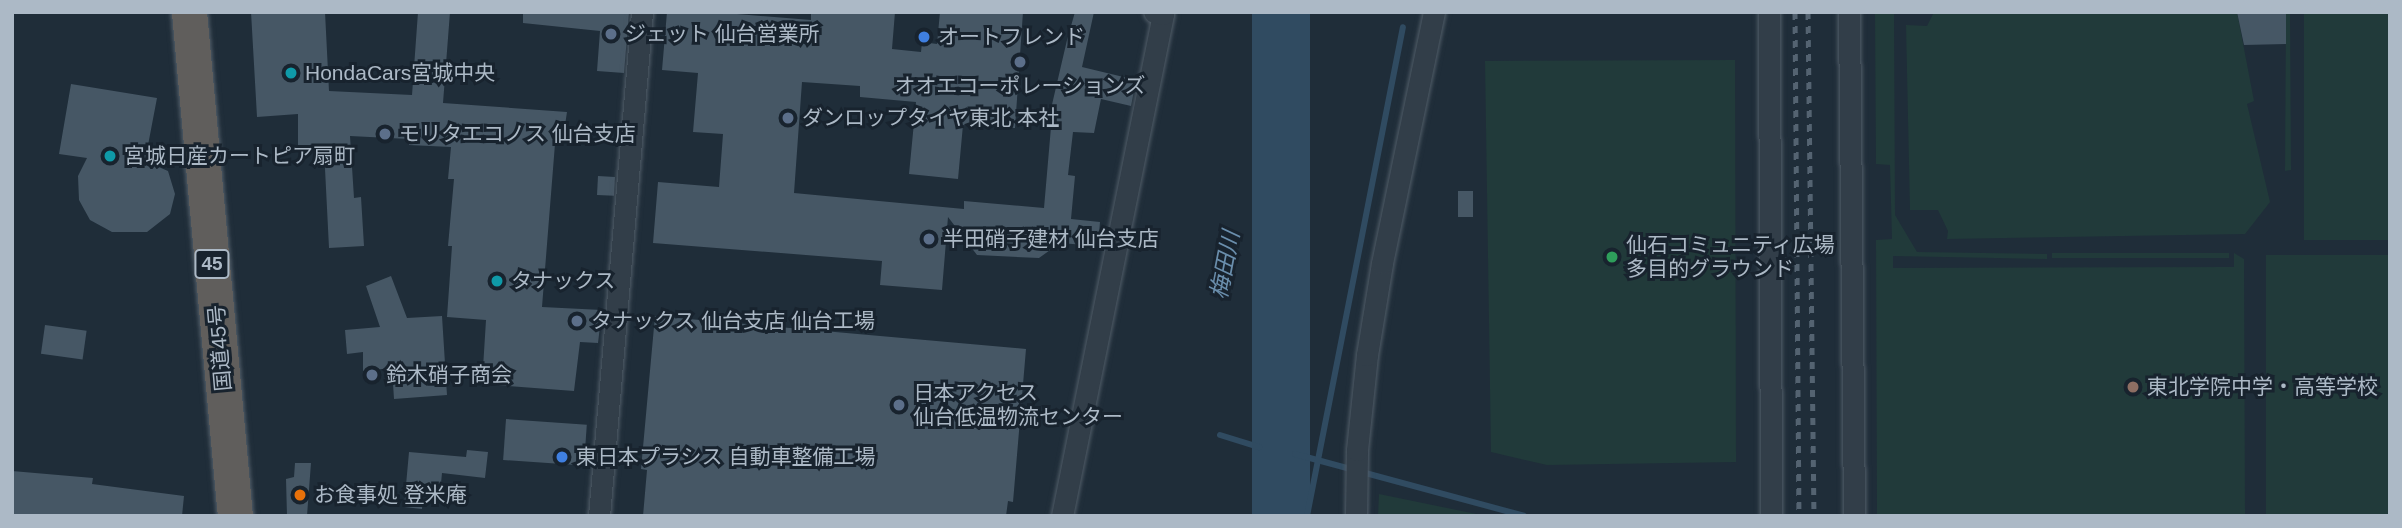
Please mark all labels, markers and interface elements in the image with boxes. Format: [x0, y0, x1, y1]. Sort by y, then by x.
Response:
place label: ジェット 仙台営業所 [625, 21, 820, 47]
place label: オートフレンド [938, 24, 1085, 50]
marker: ジェット 仙台営業所 [603, 26, 619, 42]
marker: オートフレンド [916, 29, 932, 45]
marker: オオエコーポレーションズ [1012, 54, 1028, 70]
place label: HondaCars宮城中央 [305, 60, 495, 86]
marker: HondaCars宮城中央 [283, 65, 299, 81]
place label: オオエコーポレーションズ [894, 73, 1146, 99]
place label: ダンロップタイヤ東北 本社 [802, 105, 1060, 131]
marker: ダンロップタイヤ東北 本社 [780, 110, 796, 126]
place label: モリタエコノス 仙台支店 [399, 121, 636, 147]
marker: モリタエコノス 仙台支店 [377, 126, 393, 142]
place label: 宮城日産カートピア扇町 [124, 143, 355, 169]
marker: 宮城日産カートピア扇町 [102, 148, 118, 164]
place label: 半田硝子建材 仙台支店 [943, 226, 1159, 252]
water label: 梅田川 [1205, 229, 1245, 301]
marker: 半田硝子建材 仙台支店 [921, 231, 937, 247]
place label: 仙石コミュニティ広場 多目的グラウンド [1626, 232, 1836, 282]
road number: 45 [193, 248, 231, 280]
marker: 仙石コミュニティ広場 多目的グラウンド [1604, 249, 1620, 265]
place label: タナックス [511, 268, 616, 294]
marker: タナックス [489, 273, 505, 289]
street label: 国道45号 [204, 304, 236, 392]
place label: タナックス 仙台支店 仙台工場 [591, 308, 876, 334]
marker: タナックス 仙台支店 仙台工場 [569, 313, 585, 329]
place label: 鈴木硝子商会 [386, 362, 512, 388]
marker: 鈴木硝子商会 [364, 367, 380, 383]
place label: 東北学院中学・高等学校 [2147, 374, 2378, 400]
marker: 東北学院中学・高等学校 [2125, 379, 2141, 395]
place label: 日本アクセス 仙台低温物流センター [913, 380, 1123, 430]
marker: 日本アクセス 仙台低温物流センター [891, 397, 907, 413]
place label: 東日本プラシス 自動車整備工場 [576, 444, 876, 470]
marker: 東日本プラシス 自動車整備工場 [554, 449, 570, 465]
place label: お食事処 登米庵 [314, 482, 467, 508]
marker: お食事処 登米庵 [292, 487, 308, 503]

